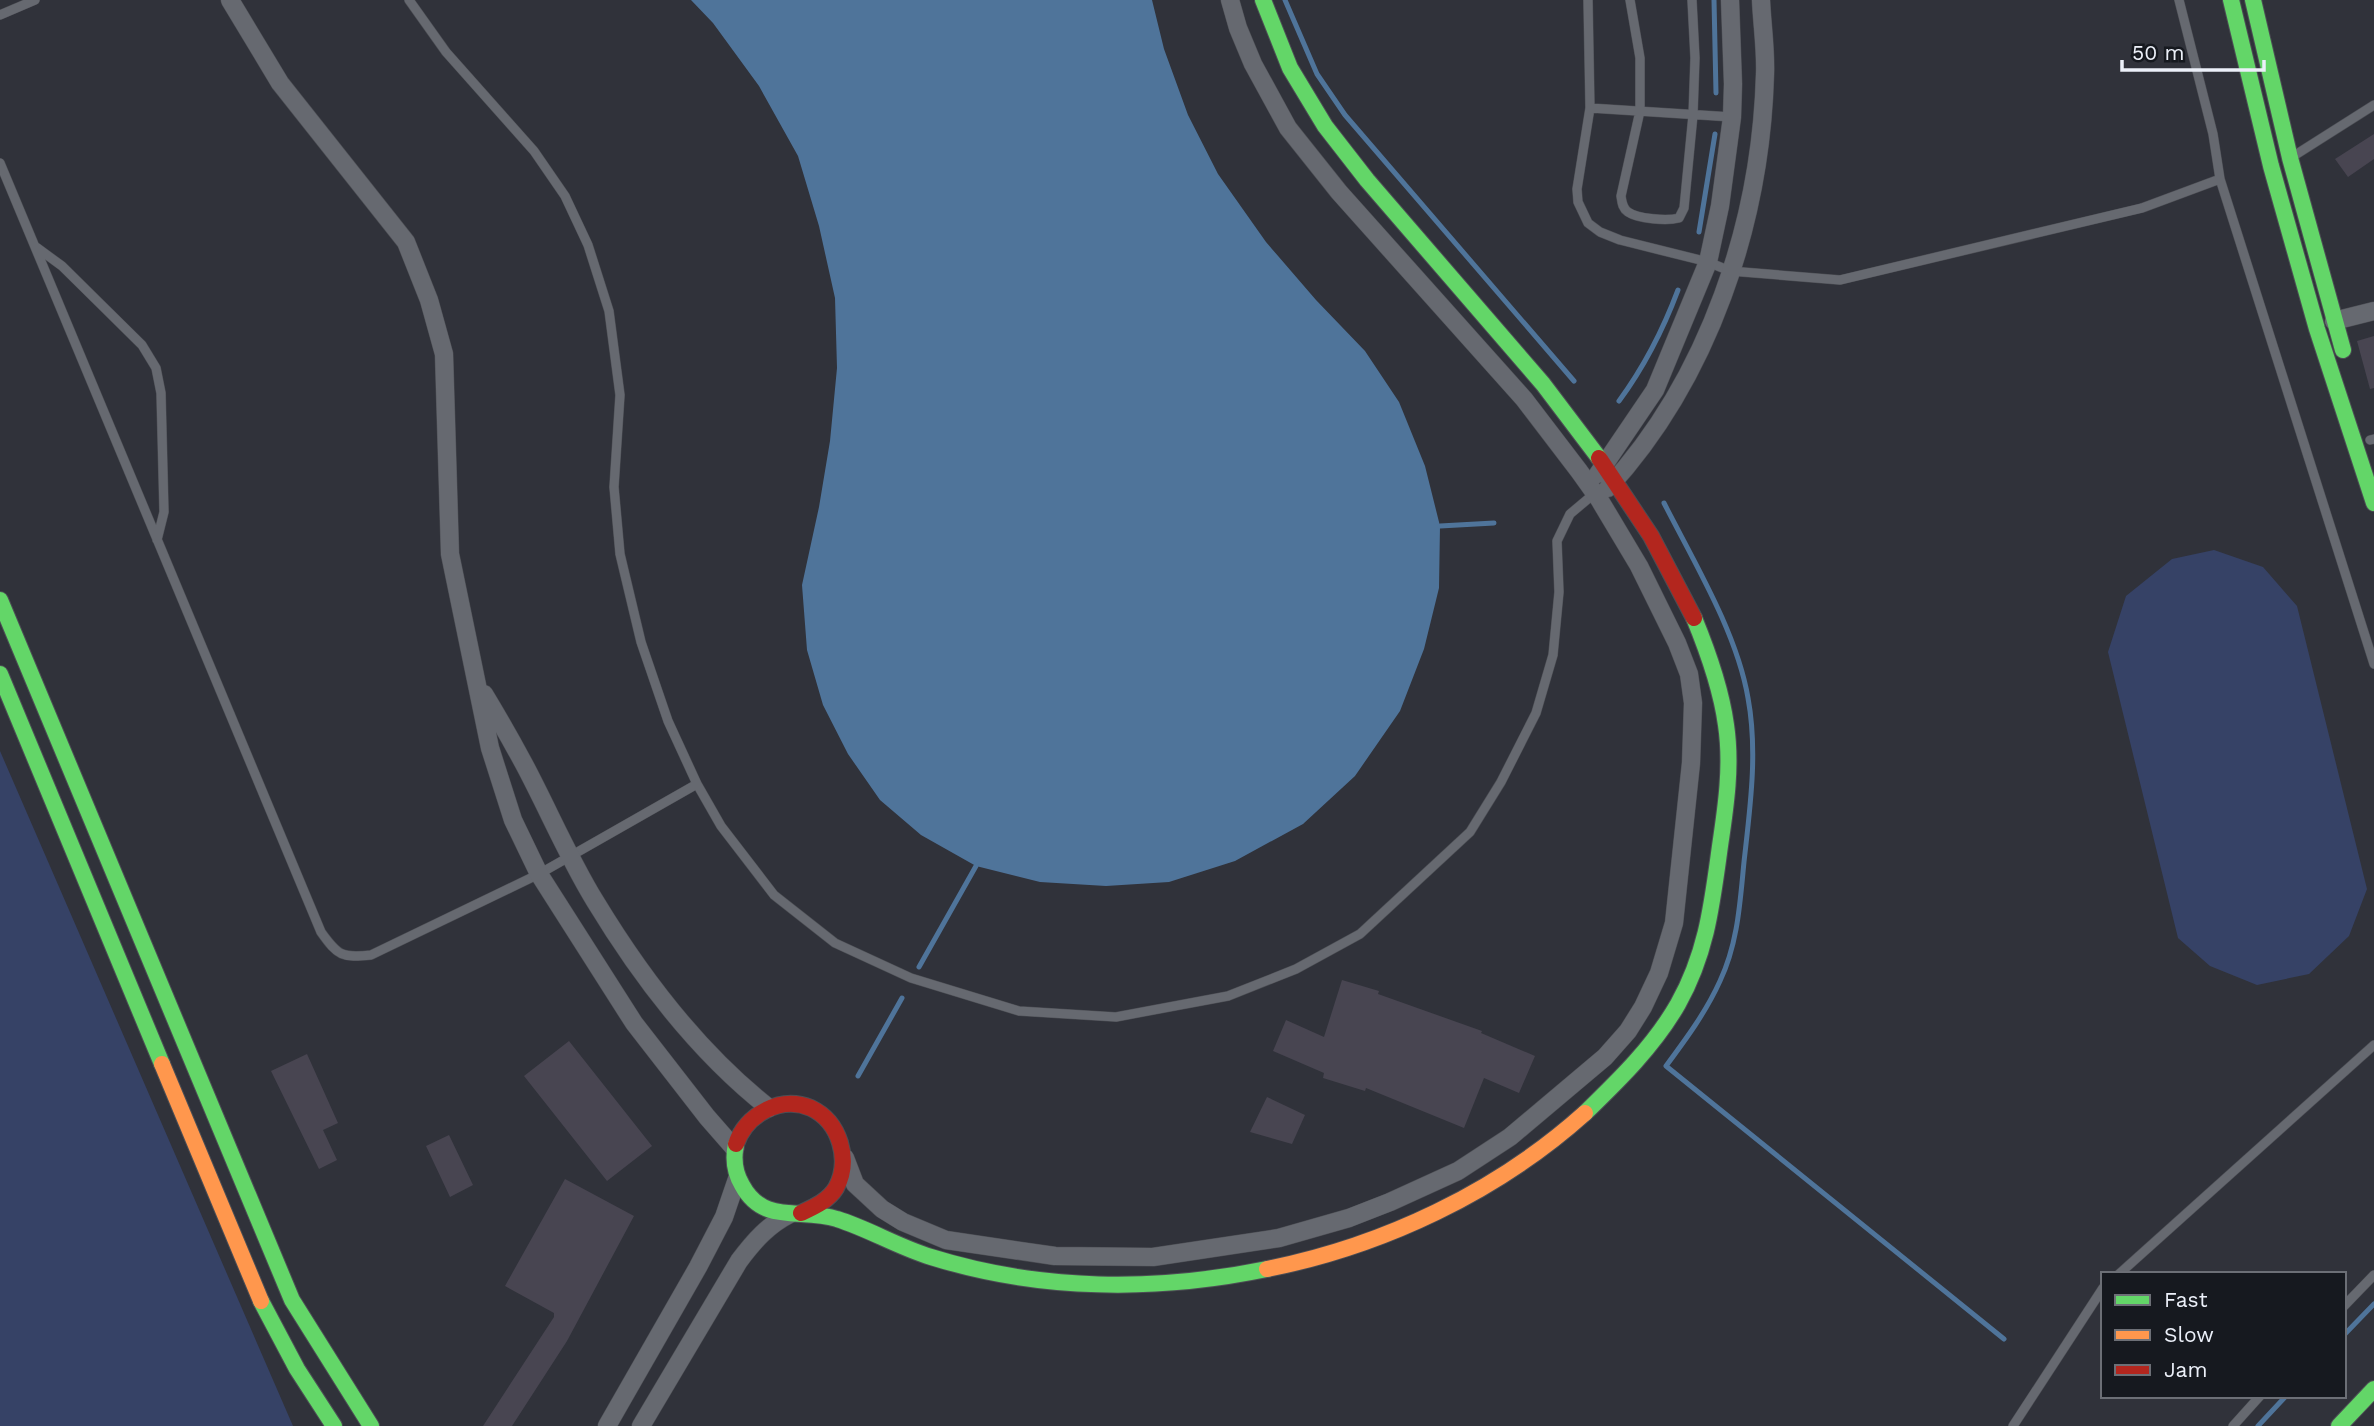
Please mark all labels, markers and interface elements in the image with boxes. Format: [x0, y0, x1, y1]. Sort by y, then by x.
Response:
scale bar [2122, 28, 2264, 72]
text: 50 m [2132, 40, 2184, 65]
legend [2101, 1272, 2346, 1398]
text: Fast [2164, 1287, 2208, 1312]
text: Slow [2164, 1322, 2214, 1347]
text: Jam [2164, 1357, 2207, 1382]

